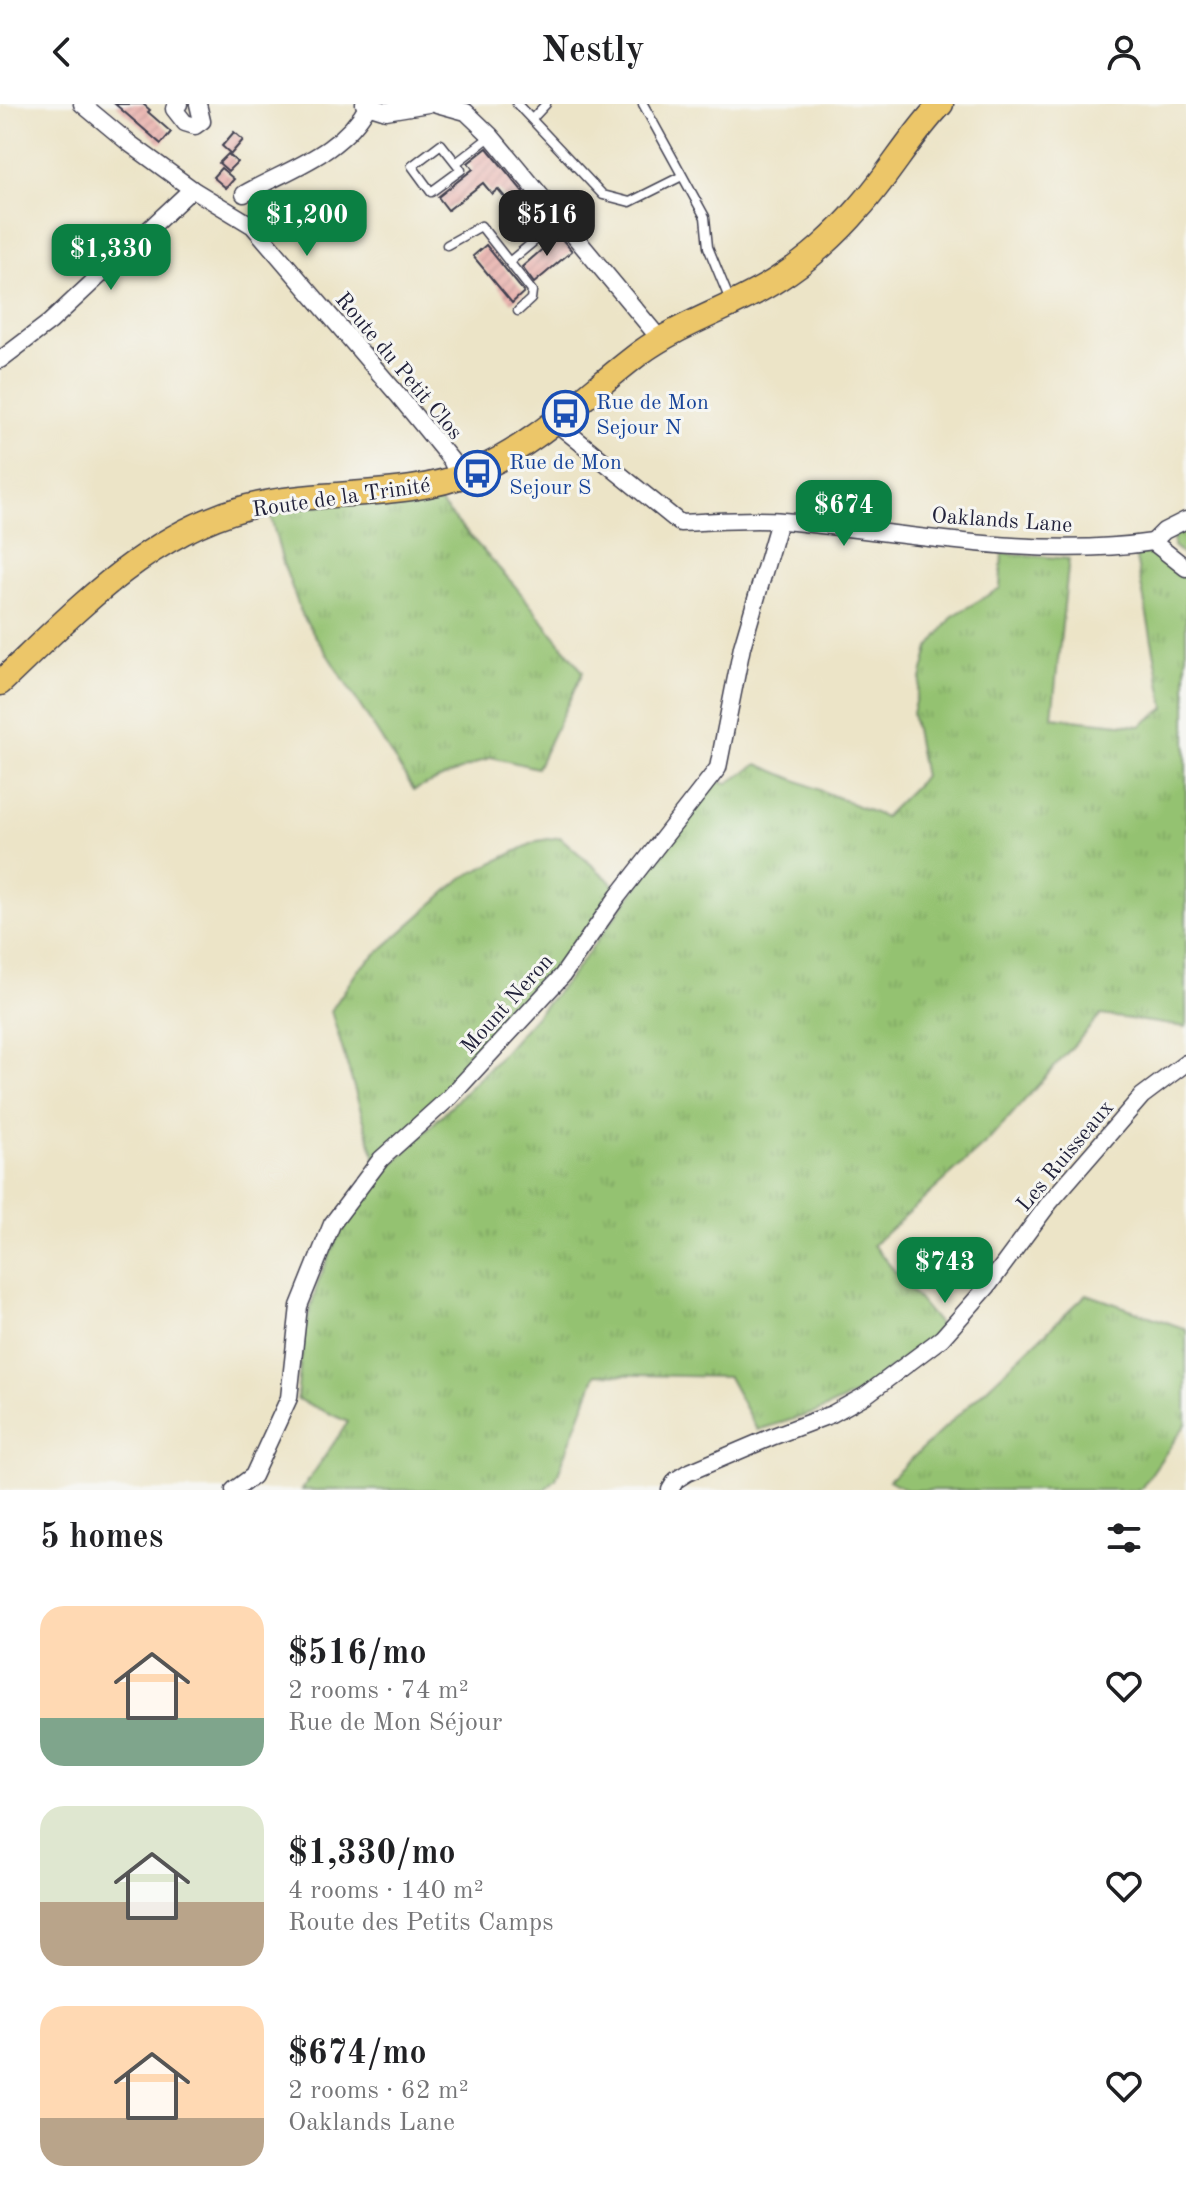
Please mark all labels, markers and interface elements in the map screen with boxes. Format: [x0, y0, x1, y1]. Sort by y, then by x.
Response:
icon: back [40, 30, 84, 74]
icon: person [1102, 30, 1146, 74]
text: Nestly [541, 34, 645, 70]
pin: $1,200 [242, 190, 372, 258]
pin: $516 [500, 190, 594, 258]
text: $1,200 [266, 203, 348, 229]
text: $516 [517, 203, 577, 229]
pin: $1,330 [46, 224, 176, 292]
text: $1,330 [70, 237, 152, 263]
street label: Route du Petit Clos [331, 289, 466, 444]
bus stop icon: Rue de Mon Sejour N [541, 390, 589, 438]
place label: Rue de Mon Sejour N [596, 392, 709, 439]
bus stop icon: Rue de Mon Sejour S [454, 450, 502, 498]
place label: Rue de Mon Sejour S [509, 452, 622, 499]
street label: Route de la Trinité [251, 475, 432, 521]
pin: $674 [797, 480, 891, 548]
text: $674 [814, 493, 874, 519]
street label: Oaklands Lane [931, 505, 1073, 537]
street label: Mount Neron [457, 950, 558, 1058]
street label: Les Ruisseaux [1013, 1097, 1118, 1216]
pin: $743 [898, 1237, 992, 1305]
text: $743 [915, 1250, 975, 1276]
icon: filters [1102, 1516, 1146, 1560]
text: 5 homes [40, 1521, 163, 1555]
text: $516/mo [288, 1637, 427, 1671]
icon: home [104, 1638, 200, 1734]
icon: heart [1102, 1664, 1146, 1708]
text: 2 rooms · 74 m² [288, 1678, 469, 1704]
text: Rue de Mon Séjour [288, 1710, 502, 1736]
text: $1,330/mo [288, 1837, 456, 1871]
icon: home [104, 1838, 200, 1934]
icon: heart [1102, 1864, 1146, 1908]
text: 4 rooms · 140 m² [288, 1878, 484, 1904]
text: Route des Petits Camps [288, 1910, 554, 1936]
text: $674/mo [288, 2037, 427, 2071]
icon: home [104, 2038, 200, 2134]
icon: heart [1102, 2064, 1146, 2108]
text: 2 rooms · 62 m² [288, 2078, 469, 2104]
text: Oaklands Lane [288, 2110, 455, 2136]

